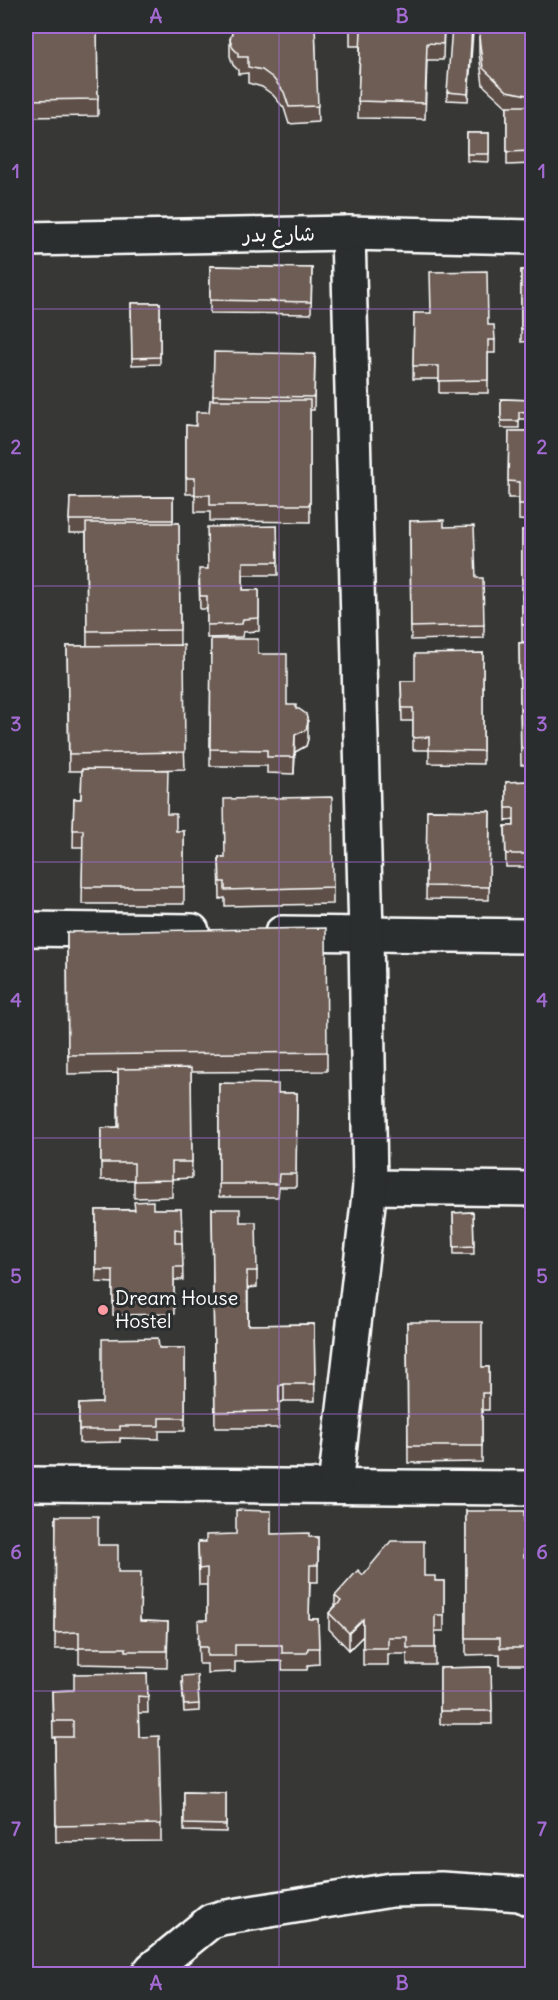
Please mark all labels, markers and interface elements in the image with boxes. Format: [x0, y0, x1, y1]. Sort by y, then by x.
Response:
text: A [150, 3, 163, 28]
text: B [395, 3, 409, 28]
text: 1 [12, 158, 20, 183]
text: 1 [538, 158, 546, 183]
street label: شارع بدر [241, 220, 315, 249]
text: 2 [11, 434, 22, 459]
text: 2 [537, 434, 548, 459]
text: 3 [10, 711, 22, 736]
text: 3 [536, 711, 548, 736]
text: 4 [10, 987, 22, 1012]
text: 4 [536, 987, 548, 1012]
text: 5 [10, 1263, 22, 1288]
text: 5 [536, 1263, 548, 1288]
place label: Dream House Hostel [115, 1285, 238, 1333]
marker: Dream House Hostel [96, 1303, 110, 1317]
text: 6 [10, 1539, 22, 1564]
text: 6 [536, 1539, 548, 1564]
text: 7 [11, 1816, 21, 1841]
text: 7 [537, 1816, 547, 1841]
text: A [150, 1970, 163, 1995]
text: B [395, 1970, 409, 1995]

